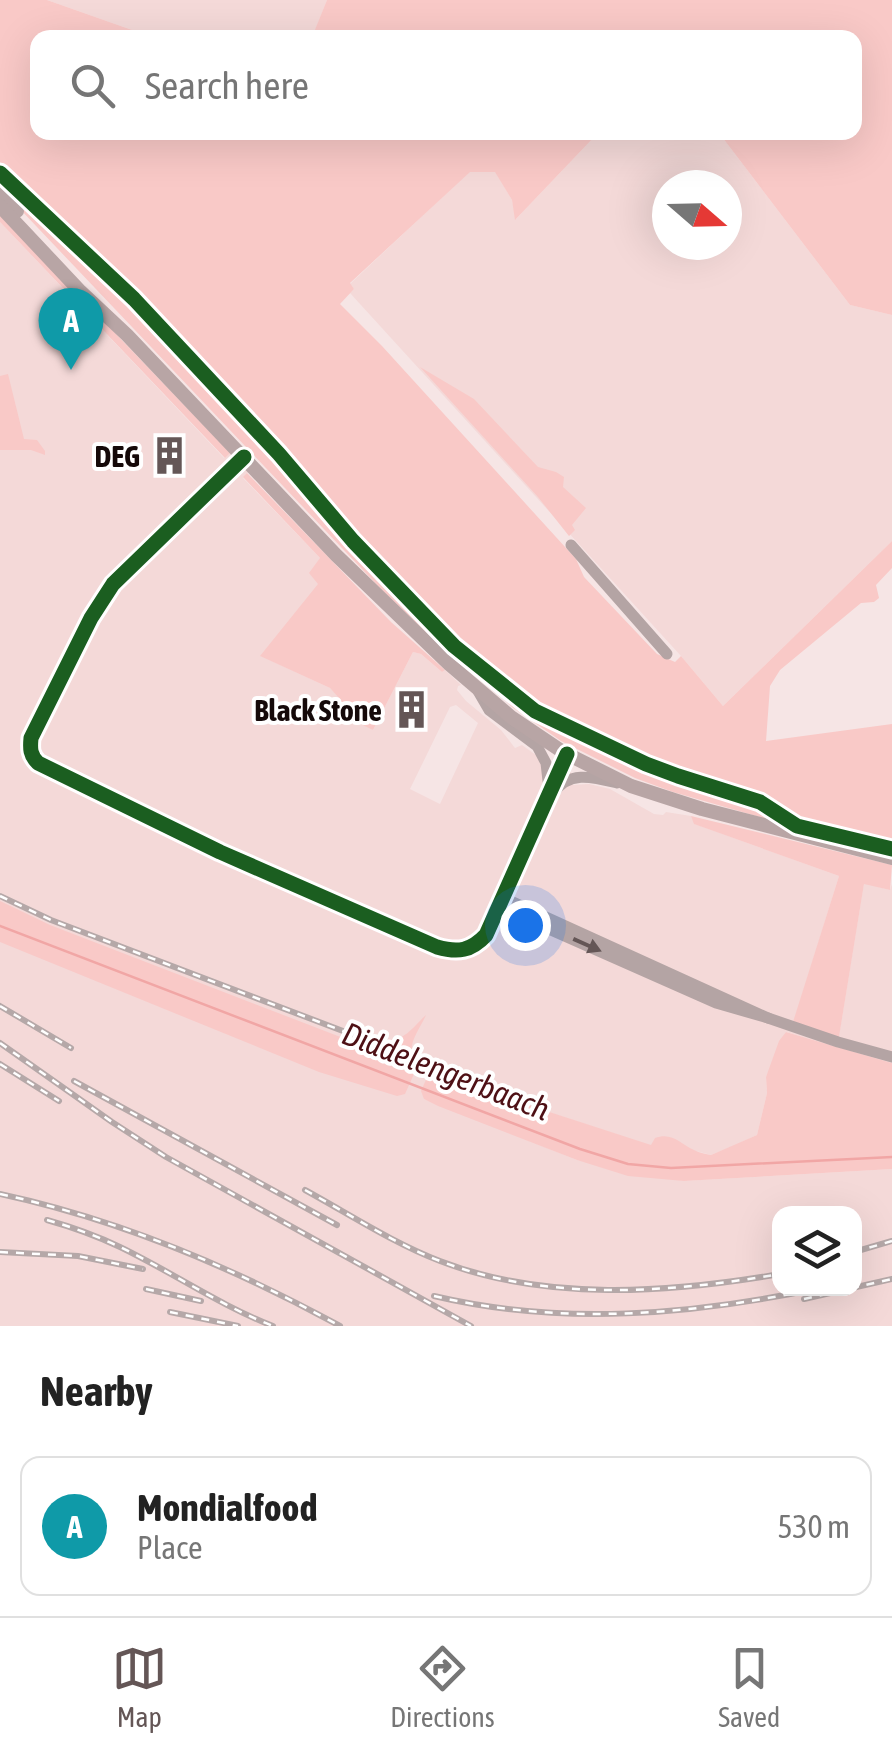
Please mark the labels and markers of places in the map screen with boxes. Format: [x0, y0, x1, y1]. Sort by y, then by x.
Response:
pin: A [38, 288, 104, 370]
building icon: DEG [149, 435, 191, 477]
place label: DEG [95, 439, 140, 473]
building icon: Black Stone [391, 689, 433, 731]
place label: Black Stone [254, 693, 382, 727]

